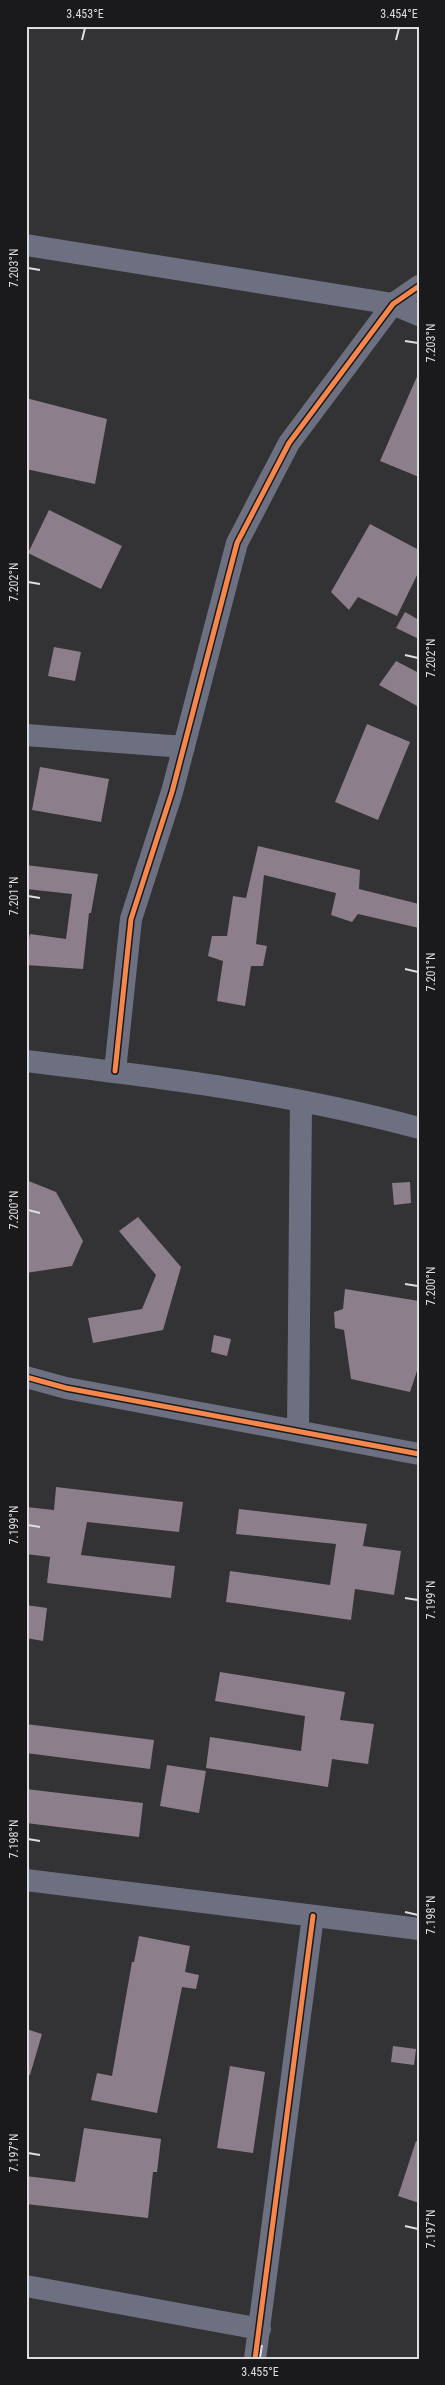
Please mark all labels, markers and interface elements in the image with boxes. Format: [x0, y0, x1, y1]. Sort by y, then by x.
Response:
text: 3.453°E [66, 7, 104, 21]
text: 3.454°E [380, 7, 418, 21]
text: 7.203°N [7, 249, 21, 287]
text: 7.203°N [424, 324, 438, 362]
text: 7.202°N [7, 563, 21, 601]
text: 7.202°N [424, 639, 438, 677]
text: 7.201°N [7, 877, 21, 915]
text: 7.201°N [424, 953, 438, 991]
text: 7.200°N [7, 1191, 21, 1229]
text: 7.200°N [424, 1267, 438, 1305]
text: 7.199°N [7, 1506, 21, 1544]
text: 7.199°N [424, 1581, 438, 1619]
text: 7.198°N [7, 1820, 21, 1858]
text: 7.198°N [424, 1896, 438, 1934]
text: 7.197°N [7, 2134, 21, 2172]
text: 7.197°N [424, 2210, 438, 2248]
text: 3.455°E [241, 2365, 279, 2379]

